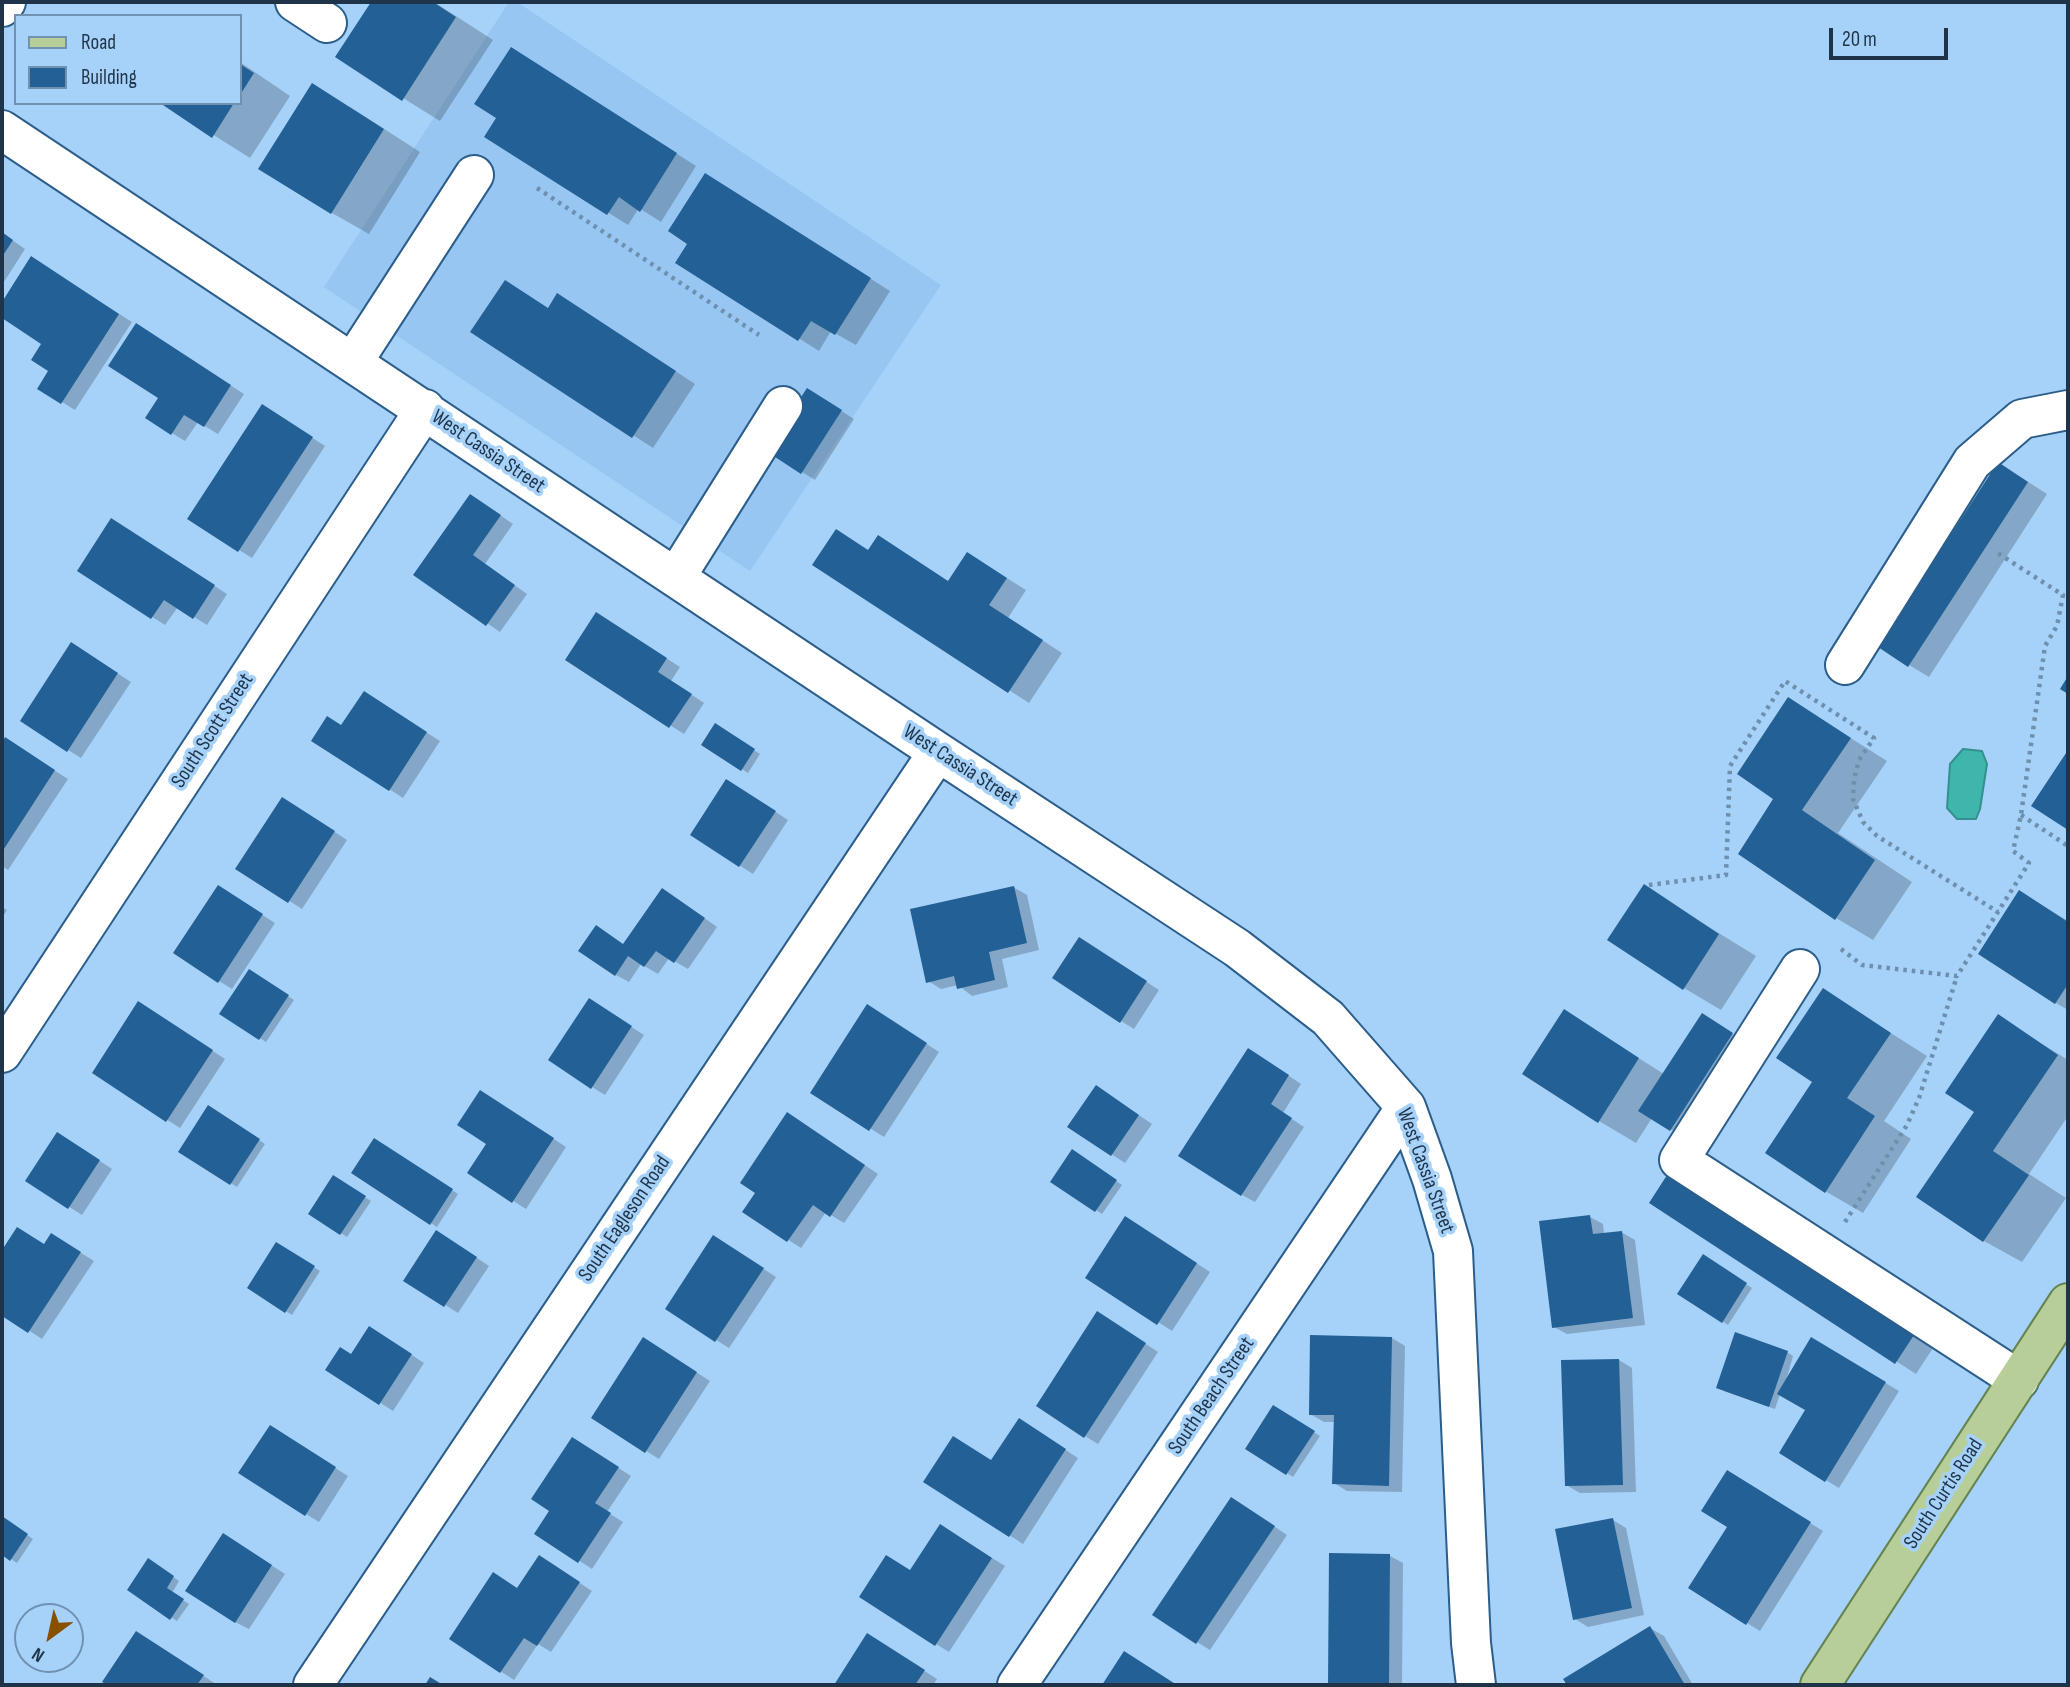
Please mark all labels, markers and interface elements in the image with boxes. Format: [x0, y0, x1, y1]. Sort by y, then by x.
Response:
legend [14, 14, 242, 105]
scale bar [1832, 14, 1951, 58]
text: 20 m [1842, 27, 1877, 52]
text: Road [81, 30, 116, 55]
text: Building [81, 65, 137, 90]
street label: West Cassia Street [426, 405, 550, 499]
street label: South Scott Street [167, 669, 259, 793]
street label: West Cassia Street [898, 720, 1022, 812]
street label: West Cassia Street [1391, 1105, 1459, 1237]
street label: South Eagleson Road [574, 1151, 676, 1287]
street label: South Beach Street [1163, 1333, 1261, 1459]
street label: South Curtis Road [1899, 1434, 1989, 1554]
north arrow [14, 1603, 84, 1673]
text: N [28, 1642, 49, 1667]

